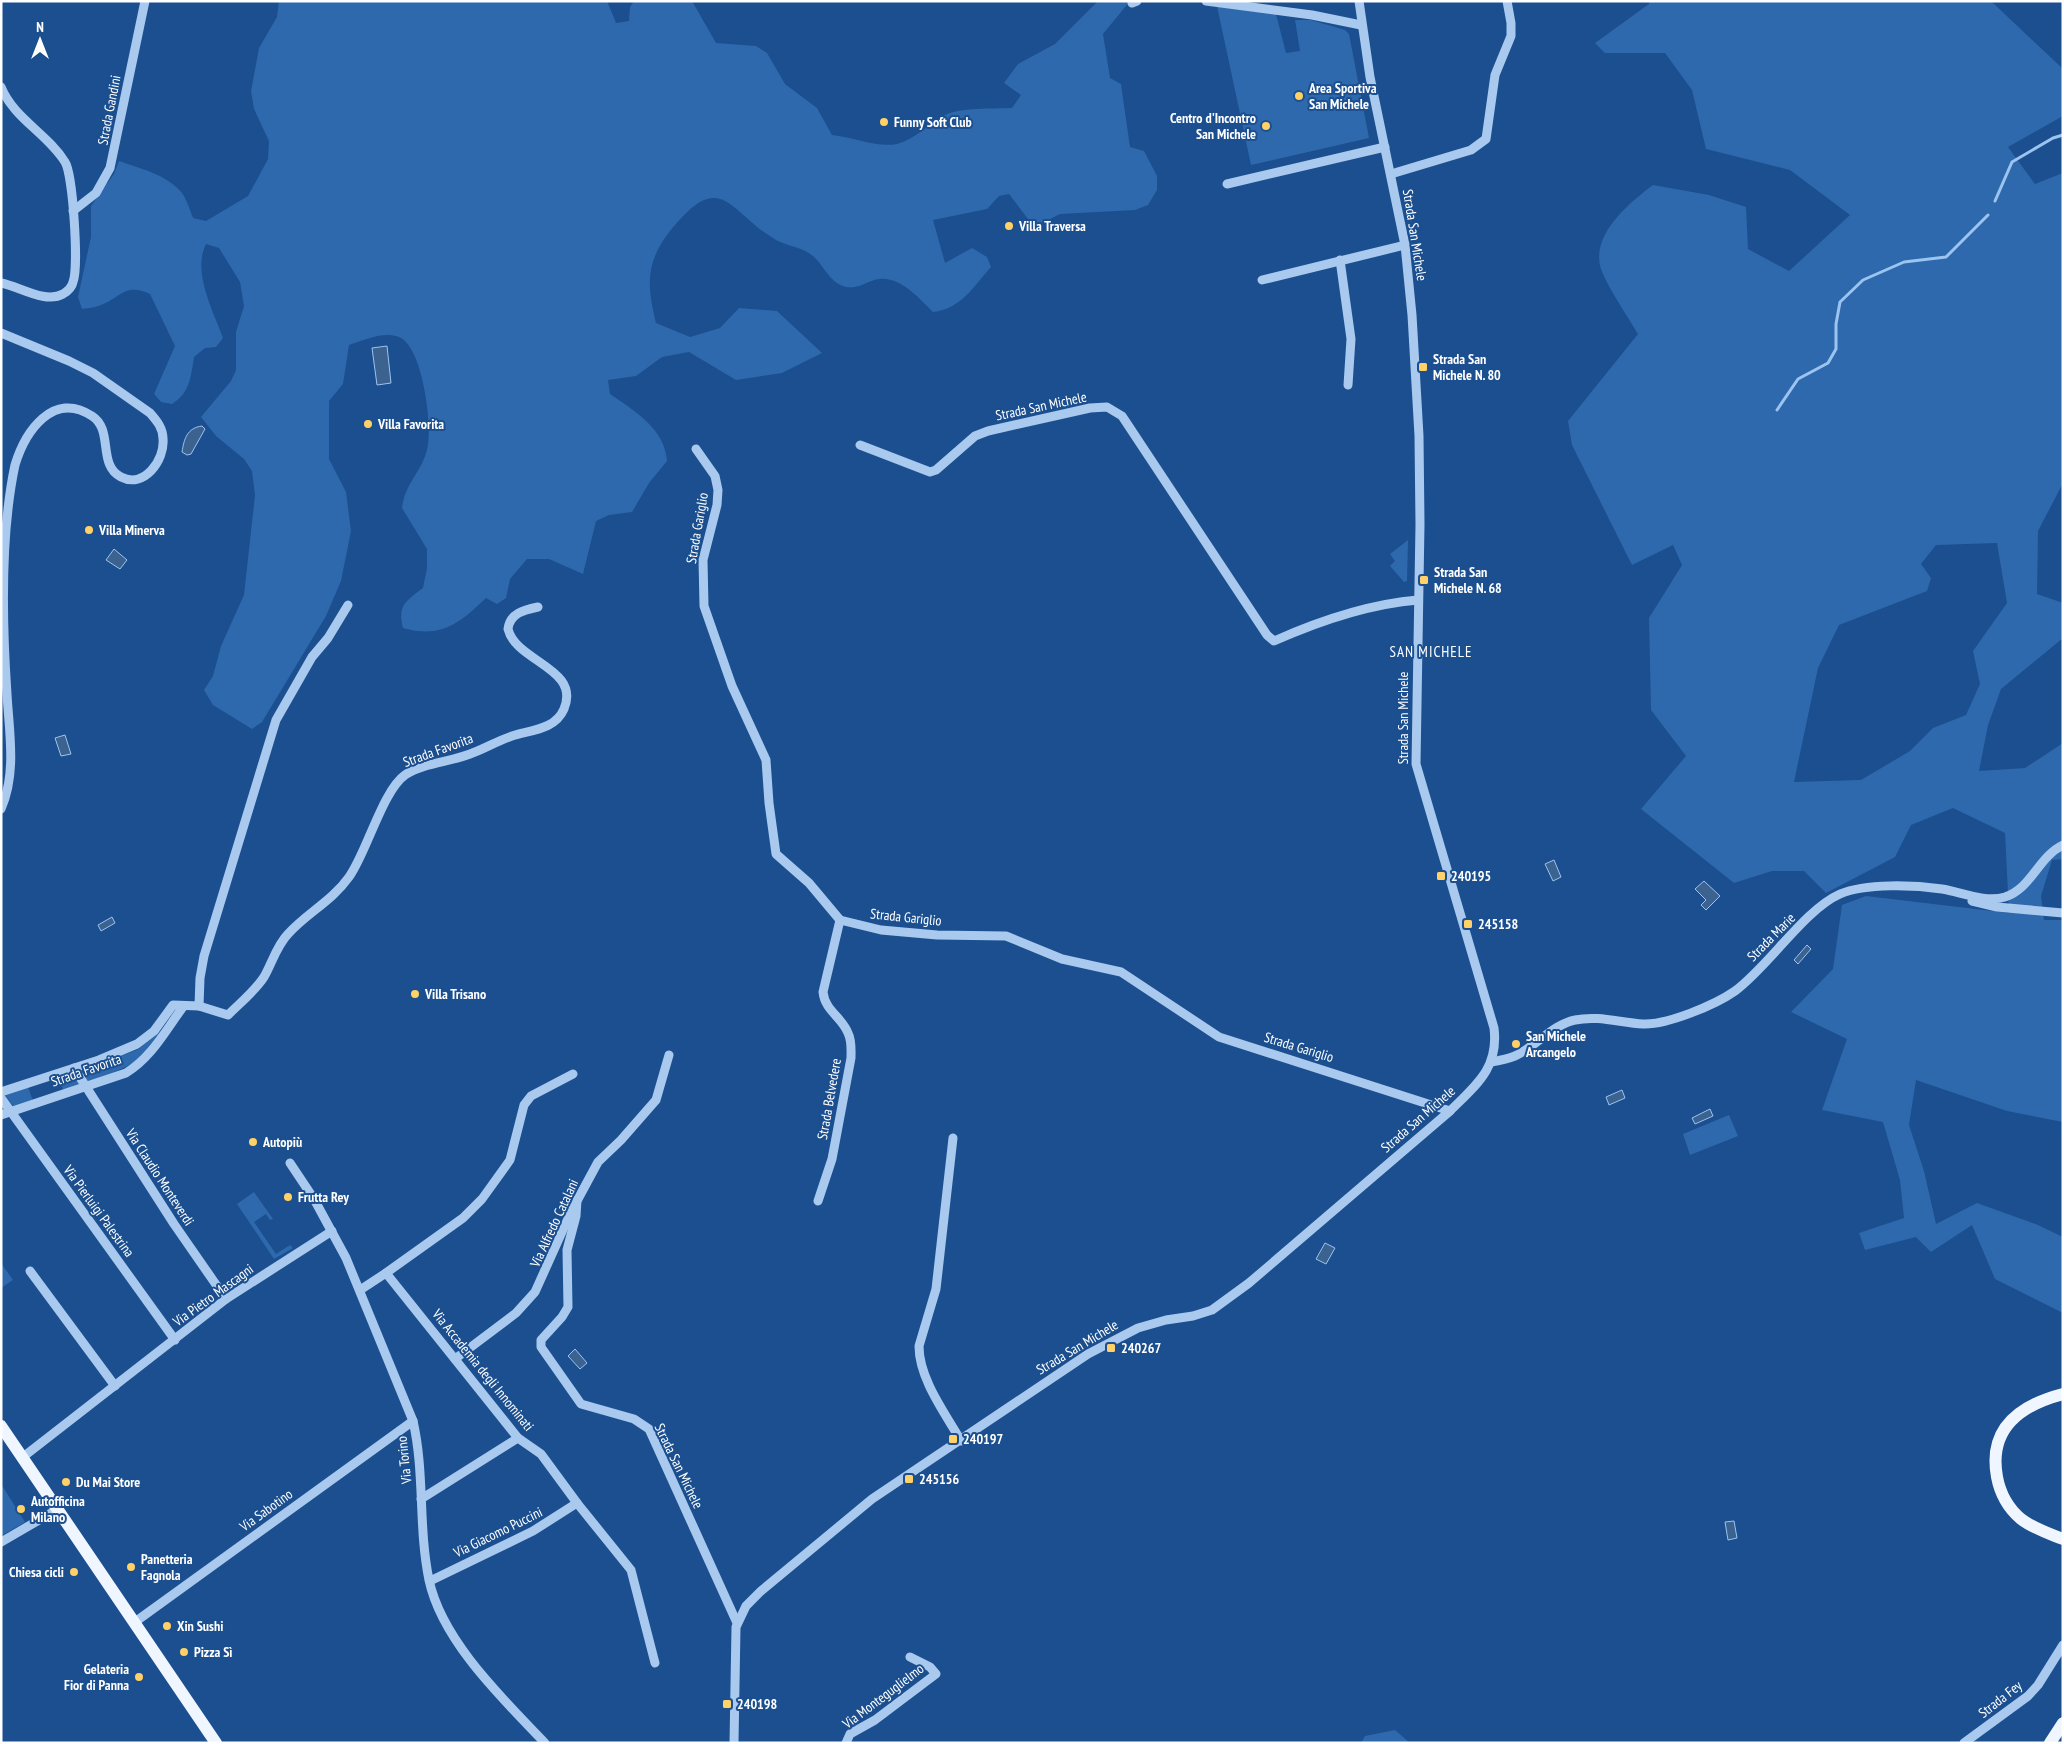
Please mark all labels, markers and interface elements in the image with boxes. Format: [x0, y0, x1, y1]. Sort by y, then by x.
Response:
north arrow [15, 15, 65, 65]
text: N [36, 18, 44, 36]
street label: Strada Gandini [93, 74, 125, 146]
place label: Area Sportiva San Michele [1308, 79, 1377, 113]
marker: Area Sportiva San Michele [1293, 90, 1305, 102]
place label: Centro d'Incontro San Michele [1170, 109, 1256, 143]
place label: Funny Soft Club [894, 113, 972, 131]
marker: Funny Soft Club [878, 116, 890, 128]
marker: Centro d'Incontro San Michele [1260, 120, 1272, 132]
street label: Strada San Michele [1399, 188, 1431, 282]
place label: Villa Traversa [1018, 217, 1086, 235]
marker: Villa Traversa [1003, 220, 1015, 232]
place label: Strada San Michele N. 80 [1433, 350, 1501, 384]
marker: Strada San Michele N. 80 [1417, 361, 1429, 373]
street label: Strada San Michele [994, 388, 1088, 424]
place label: Villa Favorita [377, 415, 444, 433]
marker: Villa Favorita [362, 418, 374, 430]
street label: Strada Gariglio [682, 491, 712, 565]
place label: Villa Minerva [98, 521, 165, 539]
marker: Villa Minerva [83, 524, 95, 536]
place label: Strada San Michele N. 68 [1434, 563, 1502, 597]
marker: Strada San Michele N. 68 [1418, 574, 1430, 586]
district label: SAN MICHELE [1390, 642, 1472, 661]
street label: Strada San Michele [1394, 672, 1412, 764]
street label: Strada Favorita [401, 729, 475, 771]
place label: 240195 [1451, 867, 1491, 885]
marker: 240195 [1435, 870, 1447, 882]
street label: Strada Gariglio [869, 904, 943, 930]
street label: Strada Marie [1743, 909, 1799, 965]
place label: 245158 [1478, 915, 1518, 933]
marker: 245158 [1462, 918, 1474, 930]
place label: Villa Trisano [424, 985, 486, 1003]
marker: Villa Trisano [409, 988, 421, 1000]
place label: San Michele Arcangelo [1525, 1027, 1586, 1061]
street label: Strada Gariglio [1262, 1028, 1336, 1066]
marker: San Michele Arcangelo [1510, 1038, 1522, 1050]
street label: Strada Favorita [49, 1050, 123, 1090]
street label: Strada Belvedere [813, 1057, 845, 1141]
street label: Strada San Michele [1377, 1082, 1459, 1156]
street label: Via Claudio Monteverdi [121, 1124, 198, 1229]
place label: Autopiù [262, 1133, 302, 1151]
marker: Autopiù [247, 1136, 259, 1148]
street label: Via Pierluigi Palestrina [59, 1161, 138, 1260]
street label: Via Alfredo Catalani [525, 1176, 582, 1271]
place label: Frutta Rey [298, 1188, 349, 1206]
marker: Frutta Rey [282, 1191, 294, 1203]
street label: Via Pietro Mascagni [168, 1260, 257, 1331]
street label: Via Accademia degli Innominati [428, 1305, 538, 1435]
street label: Strada San Michele [1033, 1315, 1121, 1379]
place label: 240267 [1121, 1339, 1161, 1357]
marker: 240267 [1105, 1342, 1117, 1354]
street label: Strada San Michele [651, 1420, 707, 1512]
place label: 240197 [963, 1430, 1003, 1448]
marker: 240197 [947, 1433, 959, 1445]
street label: Via Torino [393, 1435, 416, 1486]
place label: 245156 [919, 1470, 959, 1488]
place label: Du Mai Store [76, 1473, 140, 1491]
marker: 245156 [903, 1473, 915, 1485]
marker: Du Mai Store [60, 1476, 72, 1488]
street label: Via Sabotino [235, 1485, 296, 1536]
place label: Autofficina Milano [30, 1492, 85, 1526]
marker: Autofficina Milano [15, 1503, 27, 1515]
street label: Via Giacomo Puccini [450, 1503, 545, 1562]
place label: Panetteria Fagnola [141, 1550, 193, 1584]
marker: Panetteria Fagnola [125, 1561, 137, 1573]
place label: Chiesa cicli [9, 1563, 64, 1581]
marker: Chiesa cicli [68, 1566, 80, 1578]
place label: Xin Sushi [177, 1617, 223, 1635]
marker: Xin Sushi [161, 1620, 173, 1632]
place label: Pizza Sì [194, 1643, 232, 1661]
marker: Pizza Sì [178, 1646, 190, 1658]
place label: Gelateria Fior di Panna [64, 1660, 129, 1694]
street label: Via Monteguglielmo [838, 1660, 927, 1733]
marker: Gelateria Fior di Panna [133, 1671, 145, 1683]
street label: Strada Fey [1975, 1676, 2026, 1722]
place label: 240198 [737, 1695, 777, 1713]
marker: 240198 [721, 1698, 733, 1710]

